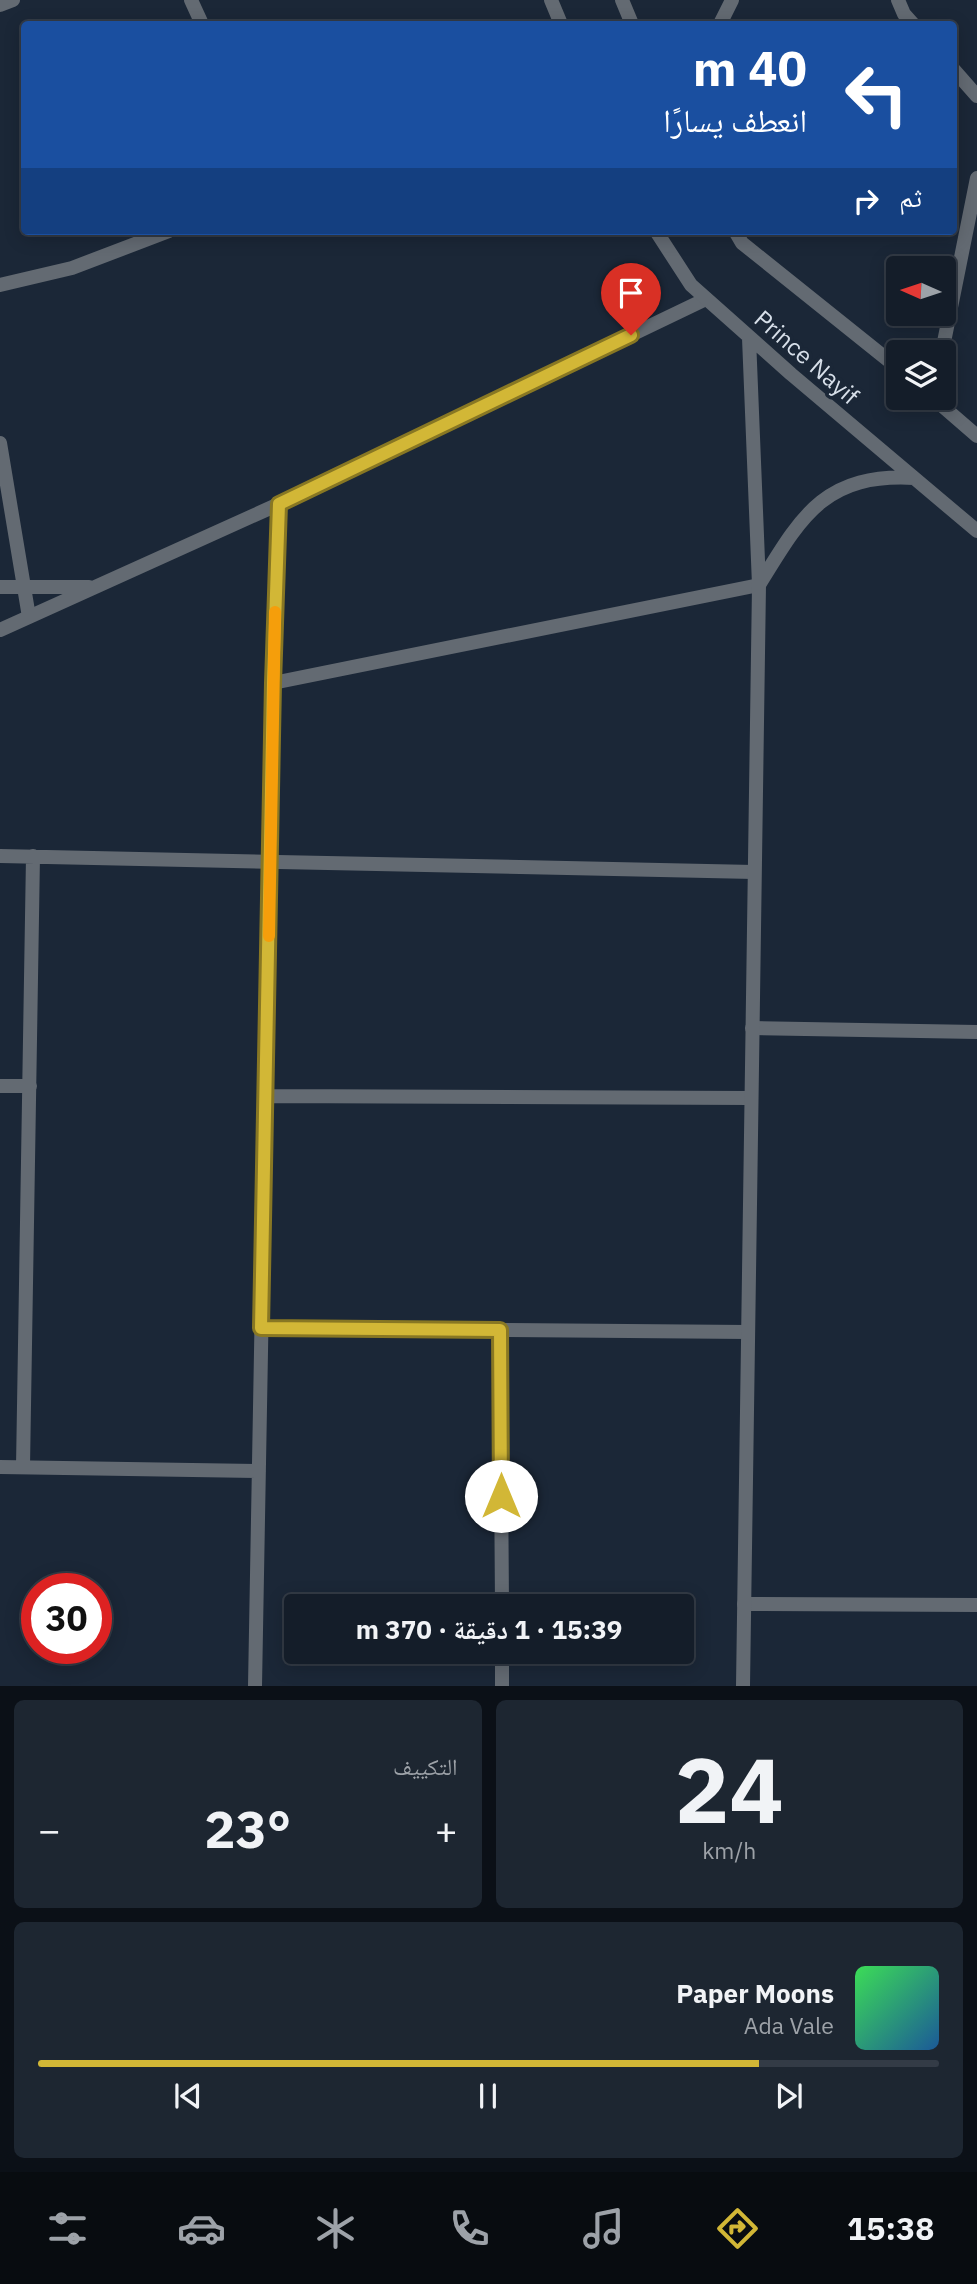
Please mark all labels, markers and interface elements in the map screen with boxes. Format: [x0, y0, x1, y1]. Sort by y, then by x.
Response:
text: 40 m [693, 36, 807, 99]
icon: left [831, 49, 922, 140]
text: انعطف يسارًا [663, 99, 807, 141]
text: ثم [899, 180, 922, 214]
icon: right [847, 182, 885, 220]
north arrow [886, 256, 956, 326]
map controls [886, 256, 956, 410]
pin [601, 263, 661, 335]
icon: arrive [612, 274, 650, 312]
street label: Prince Nayif [748, 303, 866, 412]
button: layers [886, 340, 956, 410]
position arrow [464, 1459, 538, 1533]
speed limit sign: 30 [21, 1573, 112, 1664]
text: 15:39 · 1 دقيقة · 370 m [356, 1612, 622, 1646]
text: 24 [675, 1730, 784, 1848]
text: التكييف [393, 1751, 458, 1781]
text: 23° [204, 1795, 291, 1862]
text: − [38, 1805, 61, 1854]
text: + [435, 1805, 458, 1854]
text: km/h [702, 1835, 756, 1865]
text: Paper Moons [676, 1976, 834, 2010]
text: Ada Vale [744, 2010, 834, 2040]
icon: previous [169, 2077, 207, 2115]
icon: pause [469, 2077, 507, 2115]
icon: next [770, 2077, 808, 2115]
icon: filters [43, 2204, 92, 2253]
icon: car [177, 2204, 226, 2253]
icon: climate [311, 2204, 360, 2253]
icon: phone [445, 2204, 494, 2253]
icon: music [579, 2204, 628, 2253]
icon: directions [713, 2204, 762, 2253]
text: 15:38 [847, 2207, 934, 2249]

